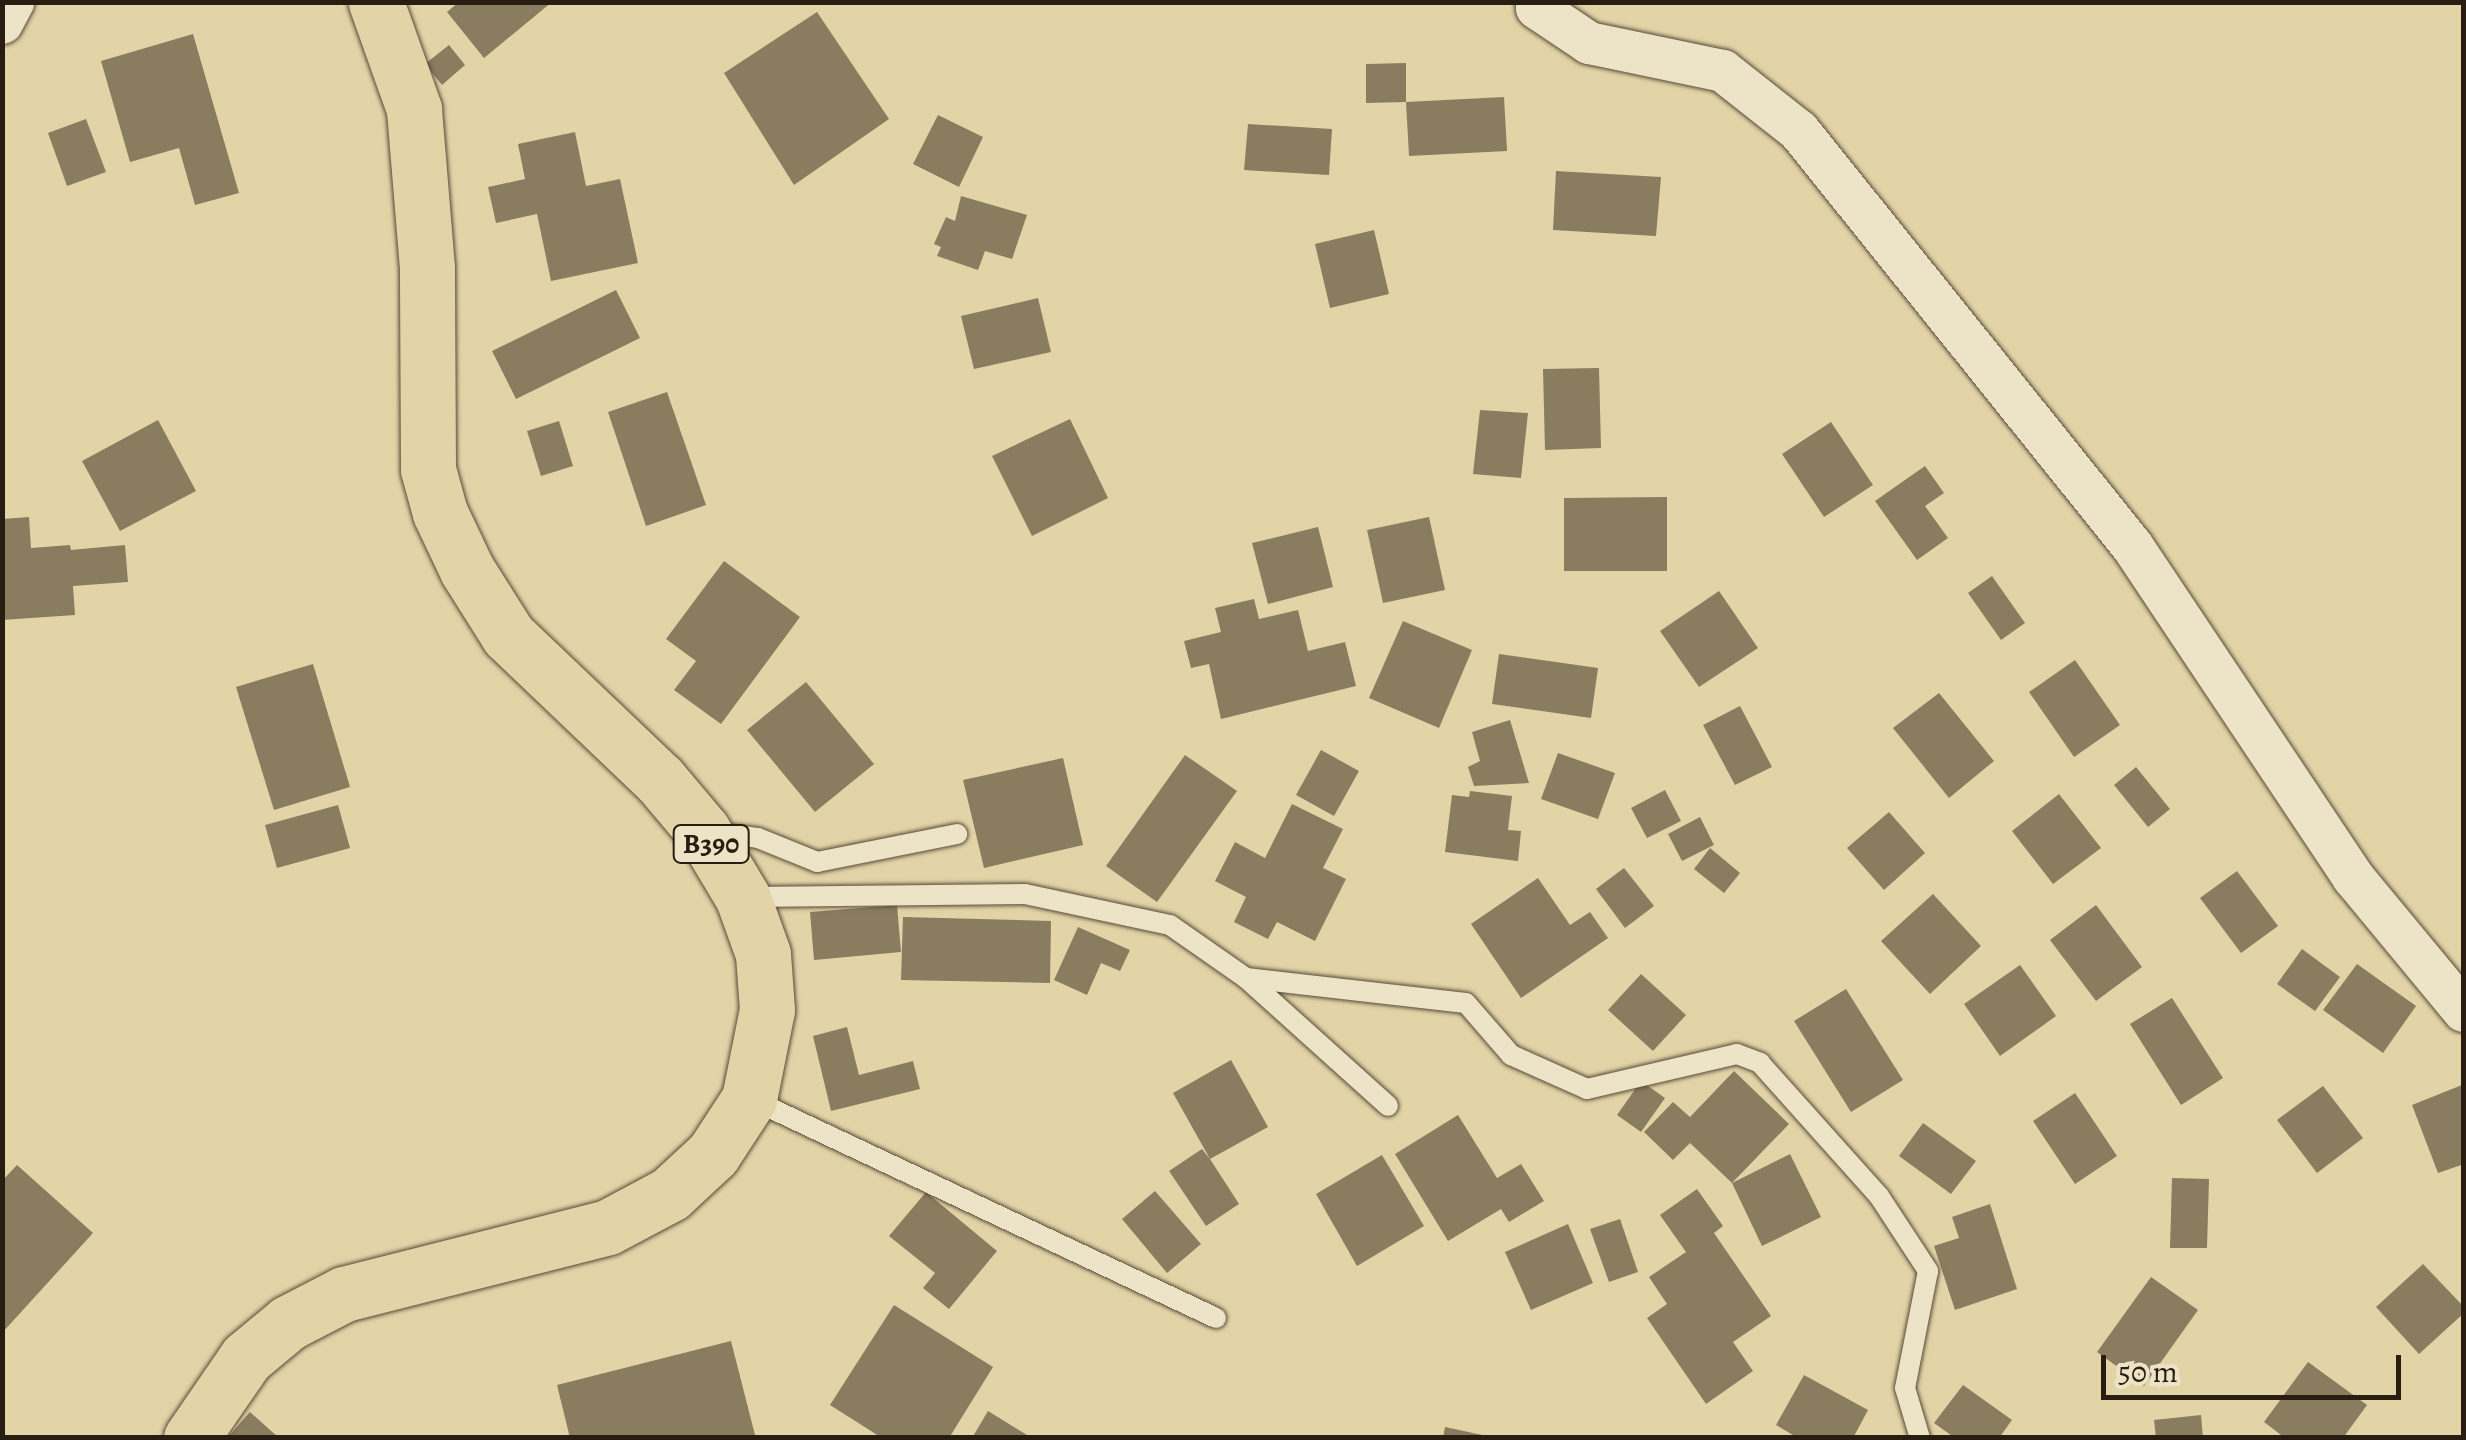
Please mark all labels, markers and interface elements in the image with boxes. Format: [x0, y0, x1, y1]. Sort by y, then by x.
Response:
road number: B390 [671, 821, 751, 867]
scale bar [2106, 1335, 2406, 1397]
text: 50 m [2118, 1352, 2178, 1392]

